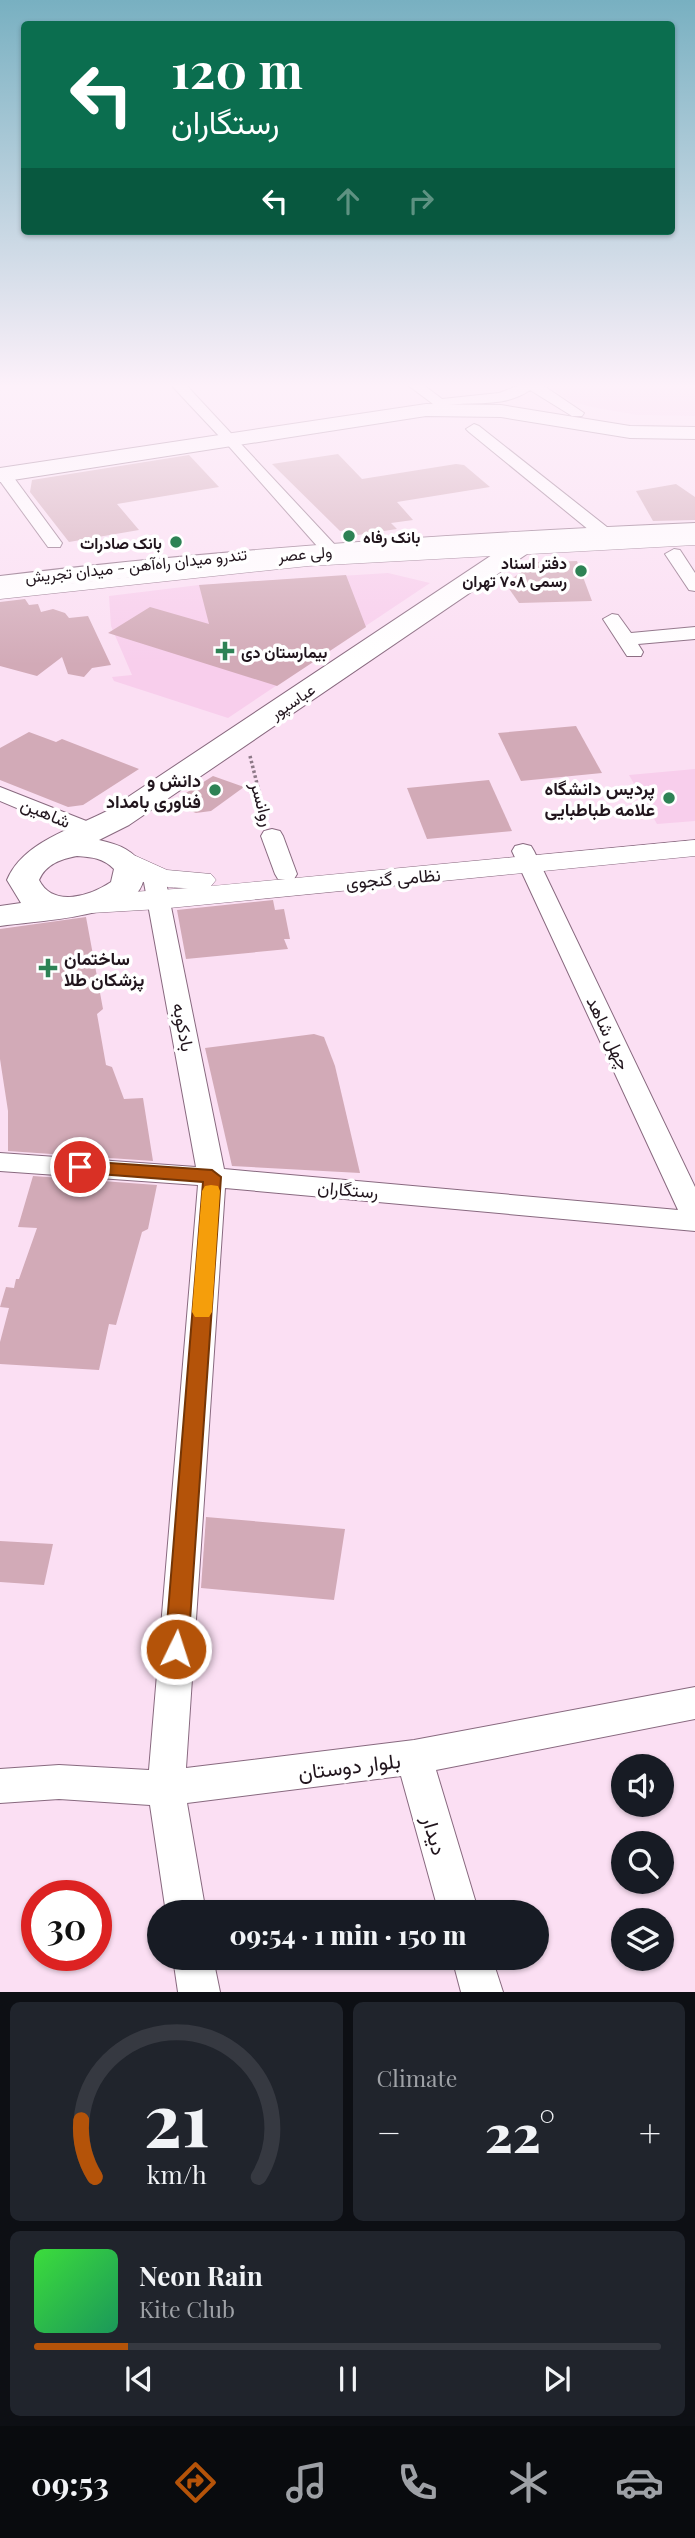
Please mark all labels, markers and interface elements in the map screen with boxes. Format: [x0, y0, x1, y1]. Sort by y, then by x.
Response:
text: 120 m [171, 36, 303, 101]
icon: left [56, 49, 147, 140]
text: رستگاران [171, 99, 280, 142]
icon: left [256, 182, 294, 220]
icon: ahead [329, 182, 367, 220]
icon: right [402, 182, 440, 220]
place label: بانک رفاه [363, 526, 420, 548]
marker: بانک رفاه [341, 528, 357, 544]
place label: بانک صادرات [80, 532, 162, 554]
marker: بانک صادرات [168, 534, 184, 550]
street label: ولی عصر [276, 540, 333, 567]
street label: تندرو میدان راه‌آهن - میدان تجریش [24, 543, 248, 588]
place label: دفتر اسناد رسمی ۷۰۸ تهران [462, 552, 567, 592]
marker: دفتر اسناد رسمی ۷۰۸ تهران [573, 563, 589, 579]
marker: بیمارستان دی [215, 641, 235, 661]
place label: بیمارستان دی [241, 641, 328, 663]
street label: عباسپور [265, 678, 320, 726]
place label: دانش و فناوری بامداد [106, 768, 201, 813]
place label: پردیس دانشگاه علامه طباطبایی [544, 776, 655, 821]
street label: روانسر [245, 778, 280, 829]
marker: دانش و فناوری بامداد [207, 782, 223, 798]
marker: پردیس دانشگاه علامه طباطبایی [661, 790, 677, 806]
street label: شاهین [18, 791, 74, 833]
street label: نظامی گنجوی [345, 862, 441, 894]
place label: ساختمان پزشکان طلا [64, 946, 144, 992]
marker: ساختمان پزشکان طلا [38, 958, 58, 978]
street label: چهل شاهد [581, 992, 636, 1074]
street label: بادکوبه [168, 1001, 200, 1053]
pin [50, 1137, 110, 1197]
icon: arrive [61, 1148, 99, 1186]
street label: رستگاران [317, 1174, 379, 1204]
position arrow [139, 1612, 213, 1686]
street label: بلوار دوستان [296, 1745, 402, 1786]
map controls [611, 1754, 674, 1971]
button: sound [611, 1754, 674, 1817]
street label: دیدار [416, 1811, 455, 1858]
button: search [611, 1831, 674, 1894]
speed limit sign: 30 [21, 1880, 112, 1971]
button: layers [611, 1908, 674, 1971]
text: 09:54 · 1 min · 150 m [229, 1917, 467, 1952]
text: Climate [377, 2062, 457, 2093]
text: 21 [143, 2069, 209, 2166]
text: 22° [485, 2097, 555, 2166]
text: − [377, 2106, 401, 2157]
text: + [639, 2106, 661, 2157]
text: km/h [146, 2157, 207, 2190]
text: Neon Rain [139, 2258, 263, 2293]
text: Kite Club [139, 2293, 235, 2324]
icon: previous [120, 2360, 158, 2398]
icon: pause [329, 2360, 367, 2398]
icon: next [538, 2360, 576, 2398]
icon: directions [171, 2458, 220, 2507]
icon: music [282, 2458, 331, 2507]
icon: phone [393, 2458, 442, 2507]
icon: climate [504, 2458, 553, 2507]
icon: car [615, 2458, 664, 2507]
text: 09:53 [31, 2461, 109, 2504]

